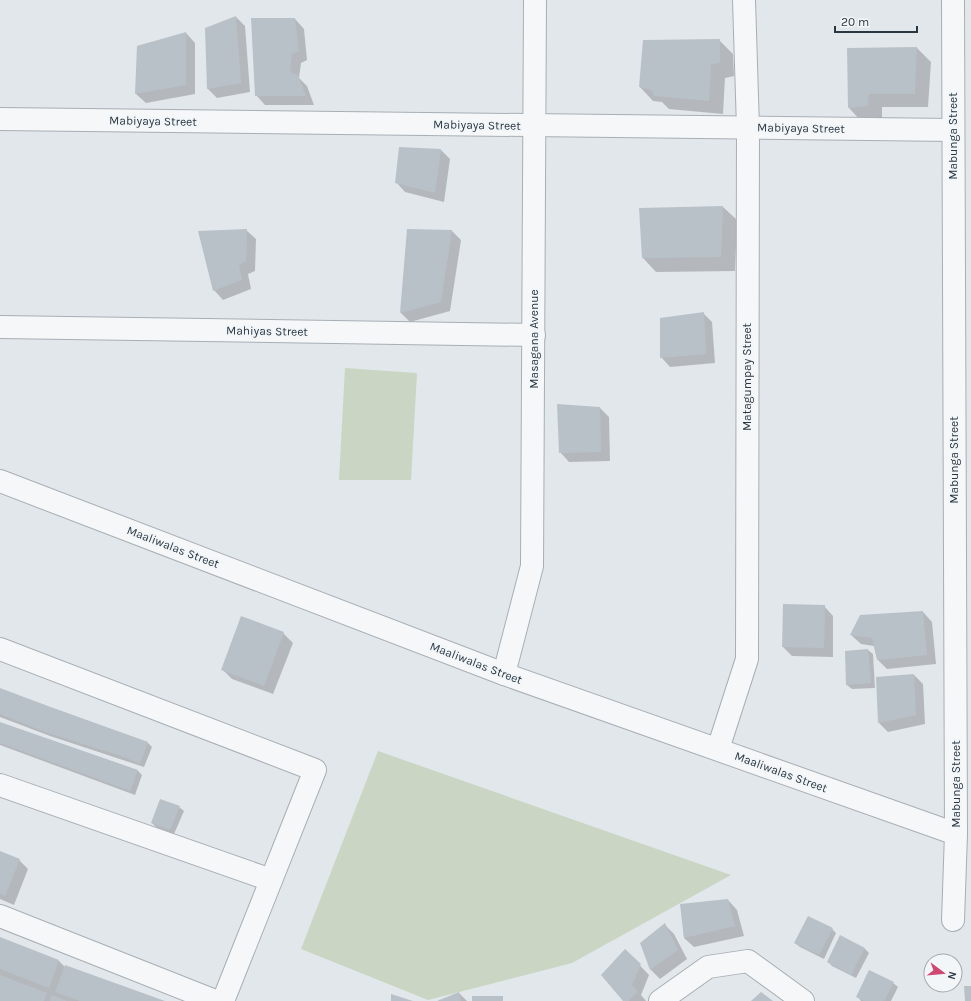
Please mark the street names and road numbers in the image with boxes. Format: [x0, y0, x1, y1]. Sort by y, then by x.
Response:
street label: Mabunga Street [946, 92, 960, 180]
street label: Mabiyaya Street [109, 113, 197, 129]
street label: Mabiyaya Street [433, 117, 521, 133]
street label: Mabiyaya Street [757, 120, 845, 136]
street label: Masagana Avenue [527, 289, 541, 389]
street label: Matagumpay Street [740, 322, 754, 431]
street label: Mahiyas Street [226, 323, 309, 339]
street label: Mabunga Street [947, 416, 961, 504]
street label: Maaliwalas Street [125, 523, 222, 571]
street label: Maaliwalas Street [428, 639, 525, 687]
street label: Mabunga Street [949, 740, 963, 828]
street label: Maaliwalas Street [733, 749, 830, 795]

